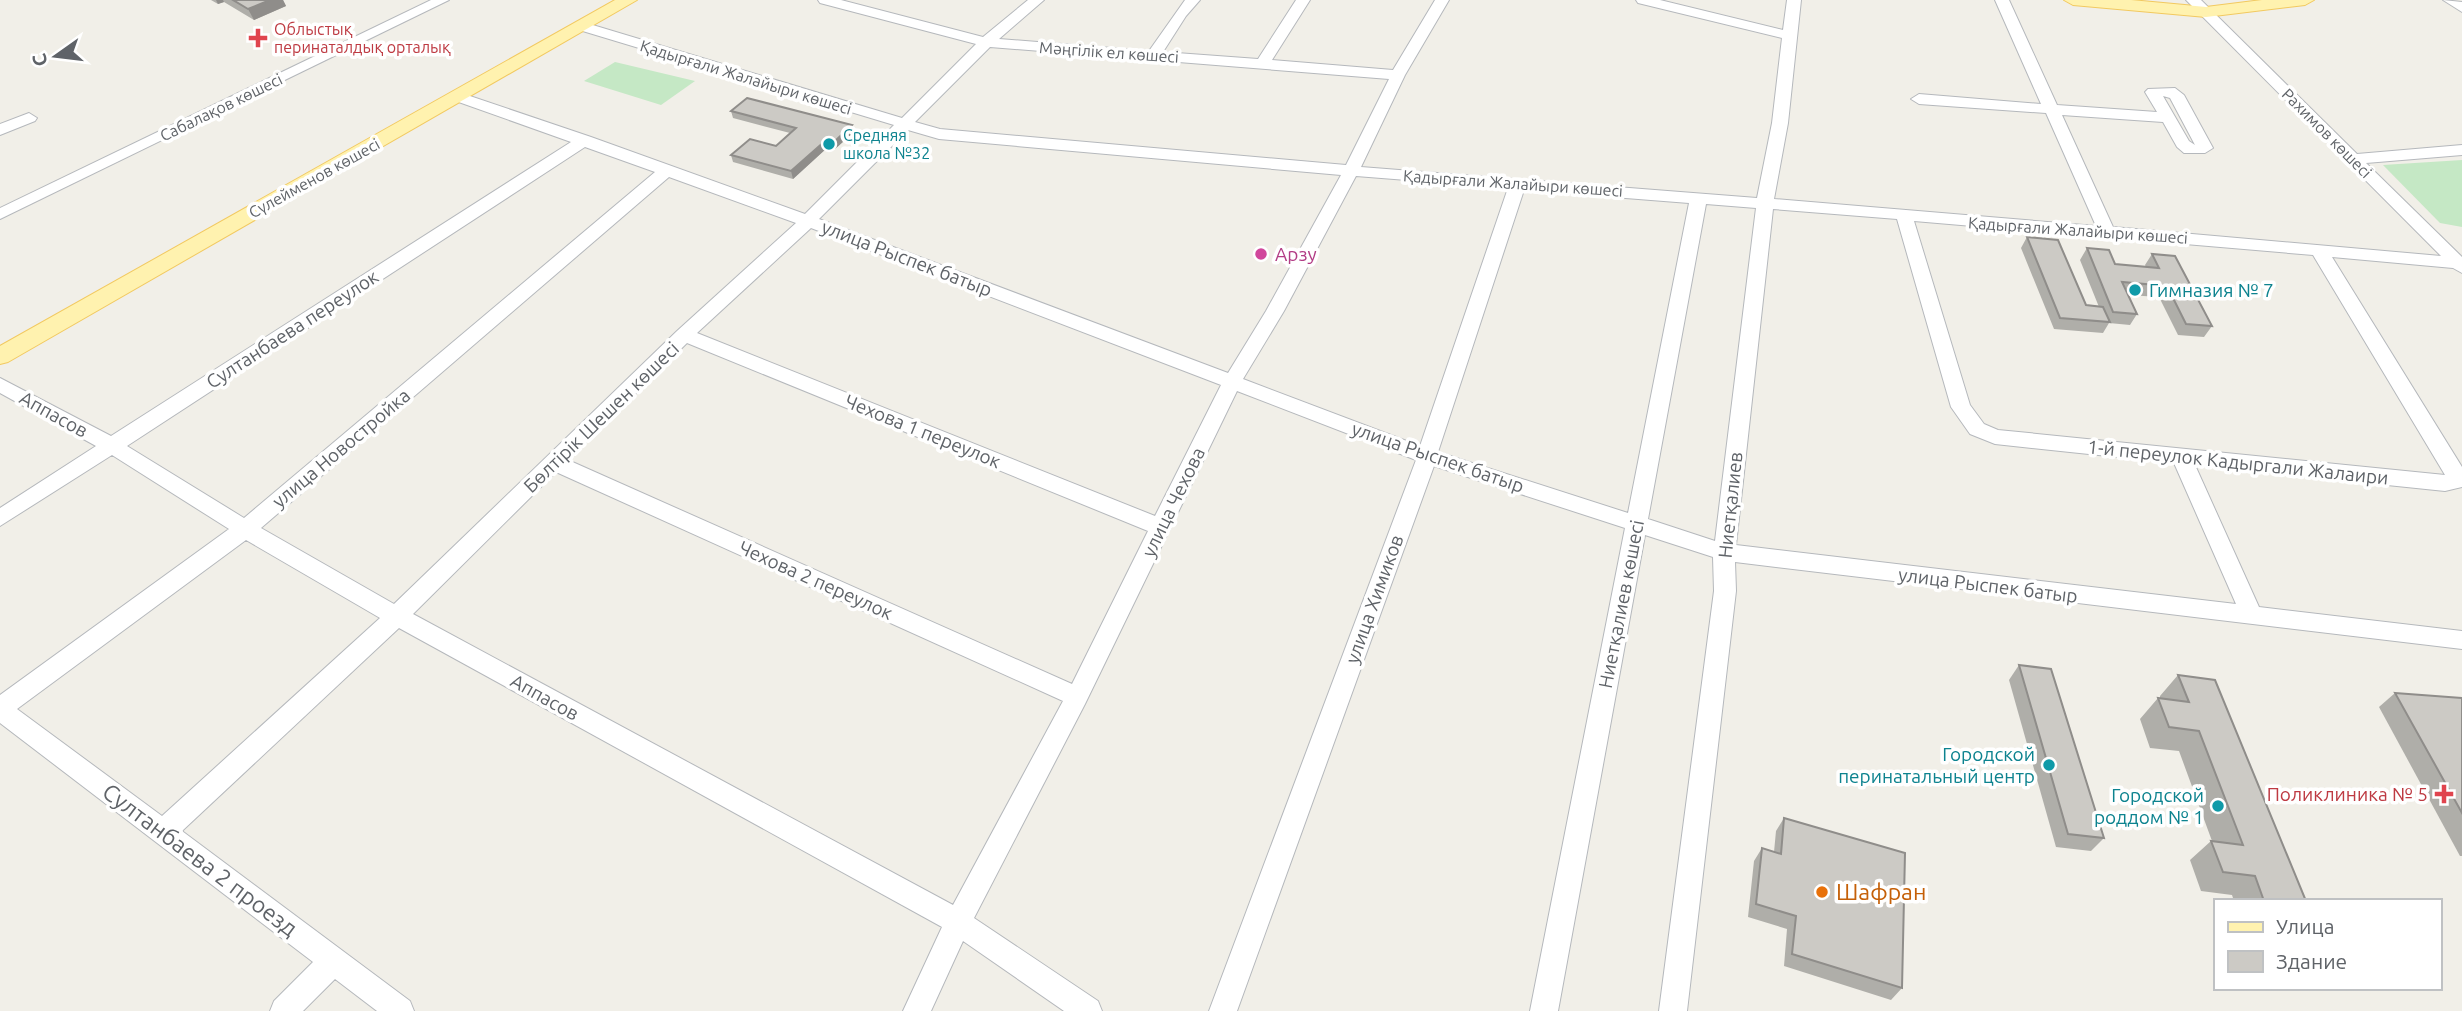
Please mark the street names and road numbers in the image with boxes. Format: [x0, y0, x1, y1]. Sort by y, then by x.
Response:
street label: Қадырғали Жалайыри көшесі [638, 36, 854, 118]
street label: Мәңгілік ел көшесі [1039, 38, 1179, 66]
street label: Сабалақов көшесі [157, 70, 285, 144]
street label: Рахимов көшесі [2279, 85, 2375, 181]
street label: Сүлейменов көшесі [245, 134, 383, 222]
street label: Қадырғали Жалайыри көшесі [1402, 166, 1624, 200]
street label: Қадырғали Жалайыри көшесі [1967, 213, 2189, 247]
street label: улица Рыспек батыр [819, 215, 995, 301]
street label: Султанбаева переулок [202, 265, 382, 393]
street label: Бөлтірік Шешен көшесі [519, 337, 683, 497]
street label: улица Новостройка [268, 384, 414, 512]
street label: Аппасов [16, 386, 92, 442]
street label: Чехова 1 переулок [842, 390, 1004, 472]
street label: улица Рыспек батыр [1349, 417, 1527, 497]
street label: 1-й переулок Кадыргали Жалаири [2086, 435, 2390, 489]
street label: улица Чехова [1137, 444, 1209, 560]
street label: Ниетқалиев [1713, 451, 1747, 559]
street label: Ниетқалиев көшесі [1594, 518, 1648, 690]
street label: улица Химиков [1341, 532, 1407, 666]
street label: Чехова 2 переулок [736, 536, 897, 624]
street label: улица Рыспек батыр [1897, 563, 2079, 607]
street label: Аппасов [507, 669, 583, 725]
street label: Султанбаева 2 проезд [98, 778, 302, 941]

